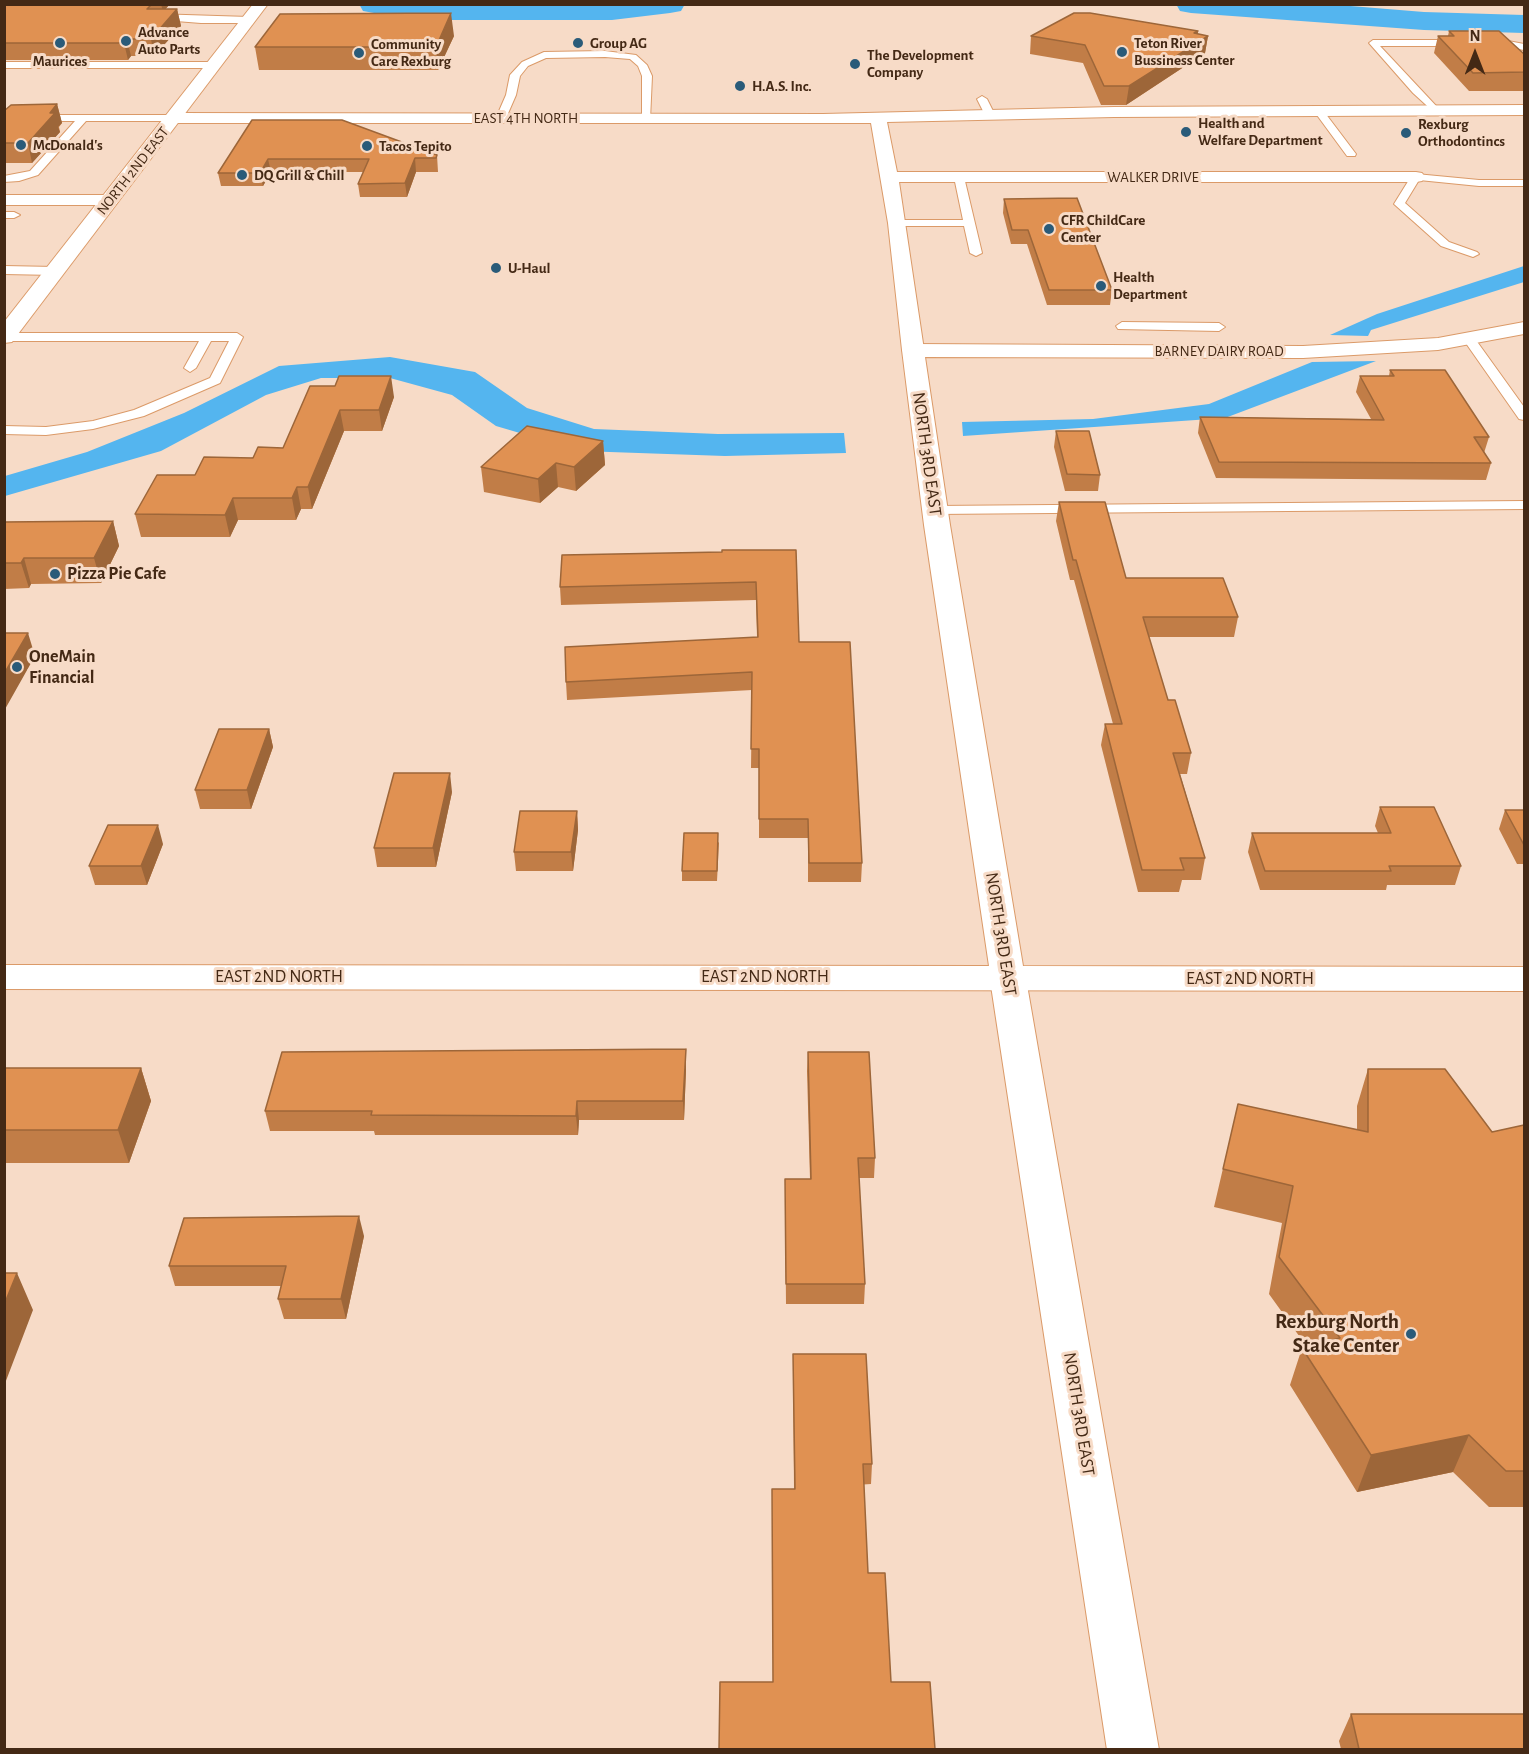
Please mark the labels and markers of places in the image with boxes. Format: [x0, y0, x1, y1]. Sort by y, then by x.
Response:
place label: Advance Auto Parts [138, 23, 200, 58]
marker: Advance Auto Parts [119, 34, 133, 48]
place label: Group AG [590, 34, 647, 52]
place label: Teton River Bussiness Center [1134, 34, 1235, 69]
place label: Community Care Rexburg [371, 35, 451, 70]
marker: Maurices [53, 36, 67, 50]
marker: Group AG [571, 36, 585, 50]
marker: Teton River Bussiness Center [1115, 45, 1129, 59]
marker: Community Care Rexburg [352, 46, 366, 60]
place label: The Development Company [867, 46, 974, 81]
place label: Maurices [33, 52, 87, 70]
marker: The Development Company [848, 57, 862, 71]
place label: H.A.S. Inc. [752, 77, 812, 95]
marker: H.A.S. Inc. [733, 79, 747, 93]
place label: Health and Welfare Department [1198, 114, 1323, 149]
place label: Rexburg Orthodontincs [1418, 115, 1505, 150]
marker: Health and Welfare Department [1179, 125, 1193, 139]
marker: Rexburg Orthodontincs [1399, 126, 1413, 140]
place label: McDonald's [33, 136, 103, 154]
place label: Tacos Tepito [379, 137, 452, 155]
marker: McDonald's [14, 138, 28, 152]
marker: Tacos Tepito [360, 139, 374, 153]
place label: DQ Grill & Chill [254, 166, 344, 184]
marker: DQ Grill & Chill [235, 168, 249, 182]
place label: CFR ChildCare Center [1061, 211, 1145, 246]
marker: CFR ChildCare Center [1042, 222, 1056, 236]
place label: U-Haul [508, 259, 550, 277]
marker: U-Haul [489, 261, 503, 275]
place label: Health Department [1113, 268, 1187, 303]
marker: Health Department [1094, 279, 1108, 293]
place label: Pizza Pie Cafe [67, 563, 166, 585]
marker: Pizza Pie Cafe [48, 567, 62, 581]
place label: OneMain Financial [29, 646, 96, 688]
marker: OneMain Financial [10, 660, 24, 674]
place label: Rexburg North Stake Center [1275, 1309, 1399, 1359]
marker: Rexburg North Stake Center [1404, 1327, 1418, 1341]

